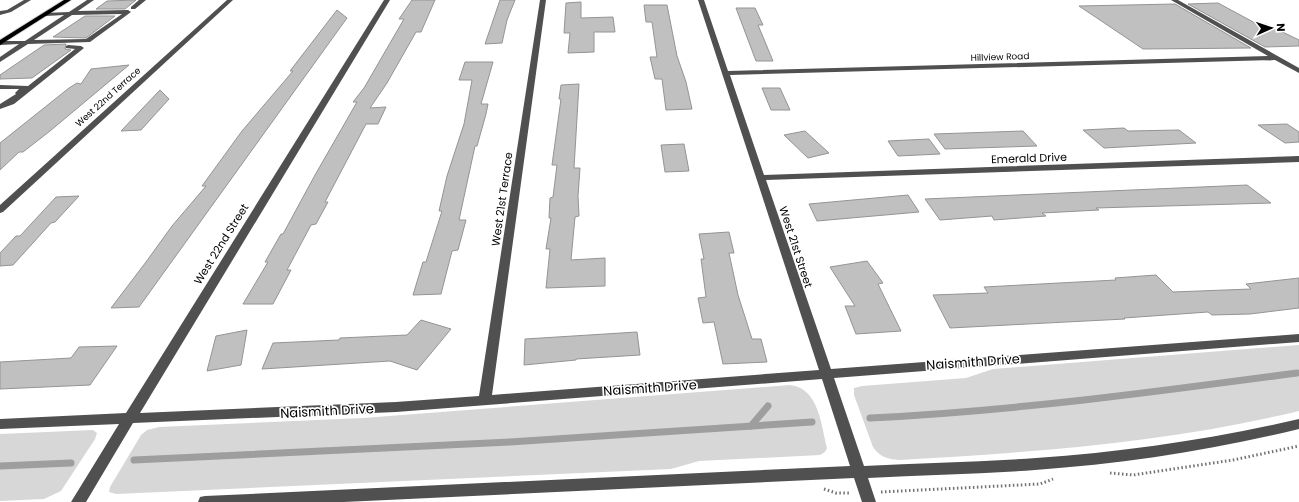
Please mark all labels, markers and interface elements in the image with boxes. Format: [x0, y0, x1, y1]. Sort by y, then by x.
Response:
north arrow [1251, 8, 1291, 48]
text: N [1273, 23, 1289, 32]
street label: Hillview Road [970, 50, 1030, 64]
street label: West 22nd Terrace [73, 64, 143, 129]
street label: Emerald Drive [991, 149, 1067, 167]
street label: West 21st Terrace [487, 151, 517, 247]
street label: West 22nd Street [190, 201, 252, 287]
street label: West 21st Street [775, 204, 817, 290]
street label: Naismith Drive [926, 349, 1020, 375]
street label: Naismith Drive [603, 375, 697, 401]
street label: Naismith Drive [280, 399, 374, 423]

